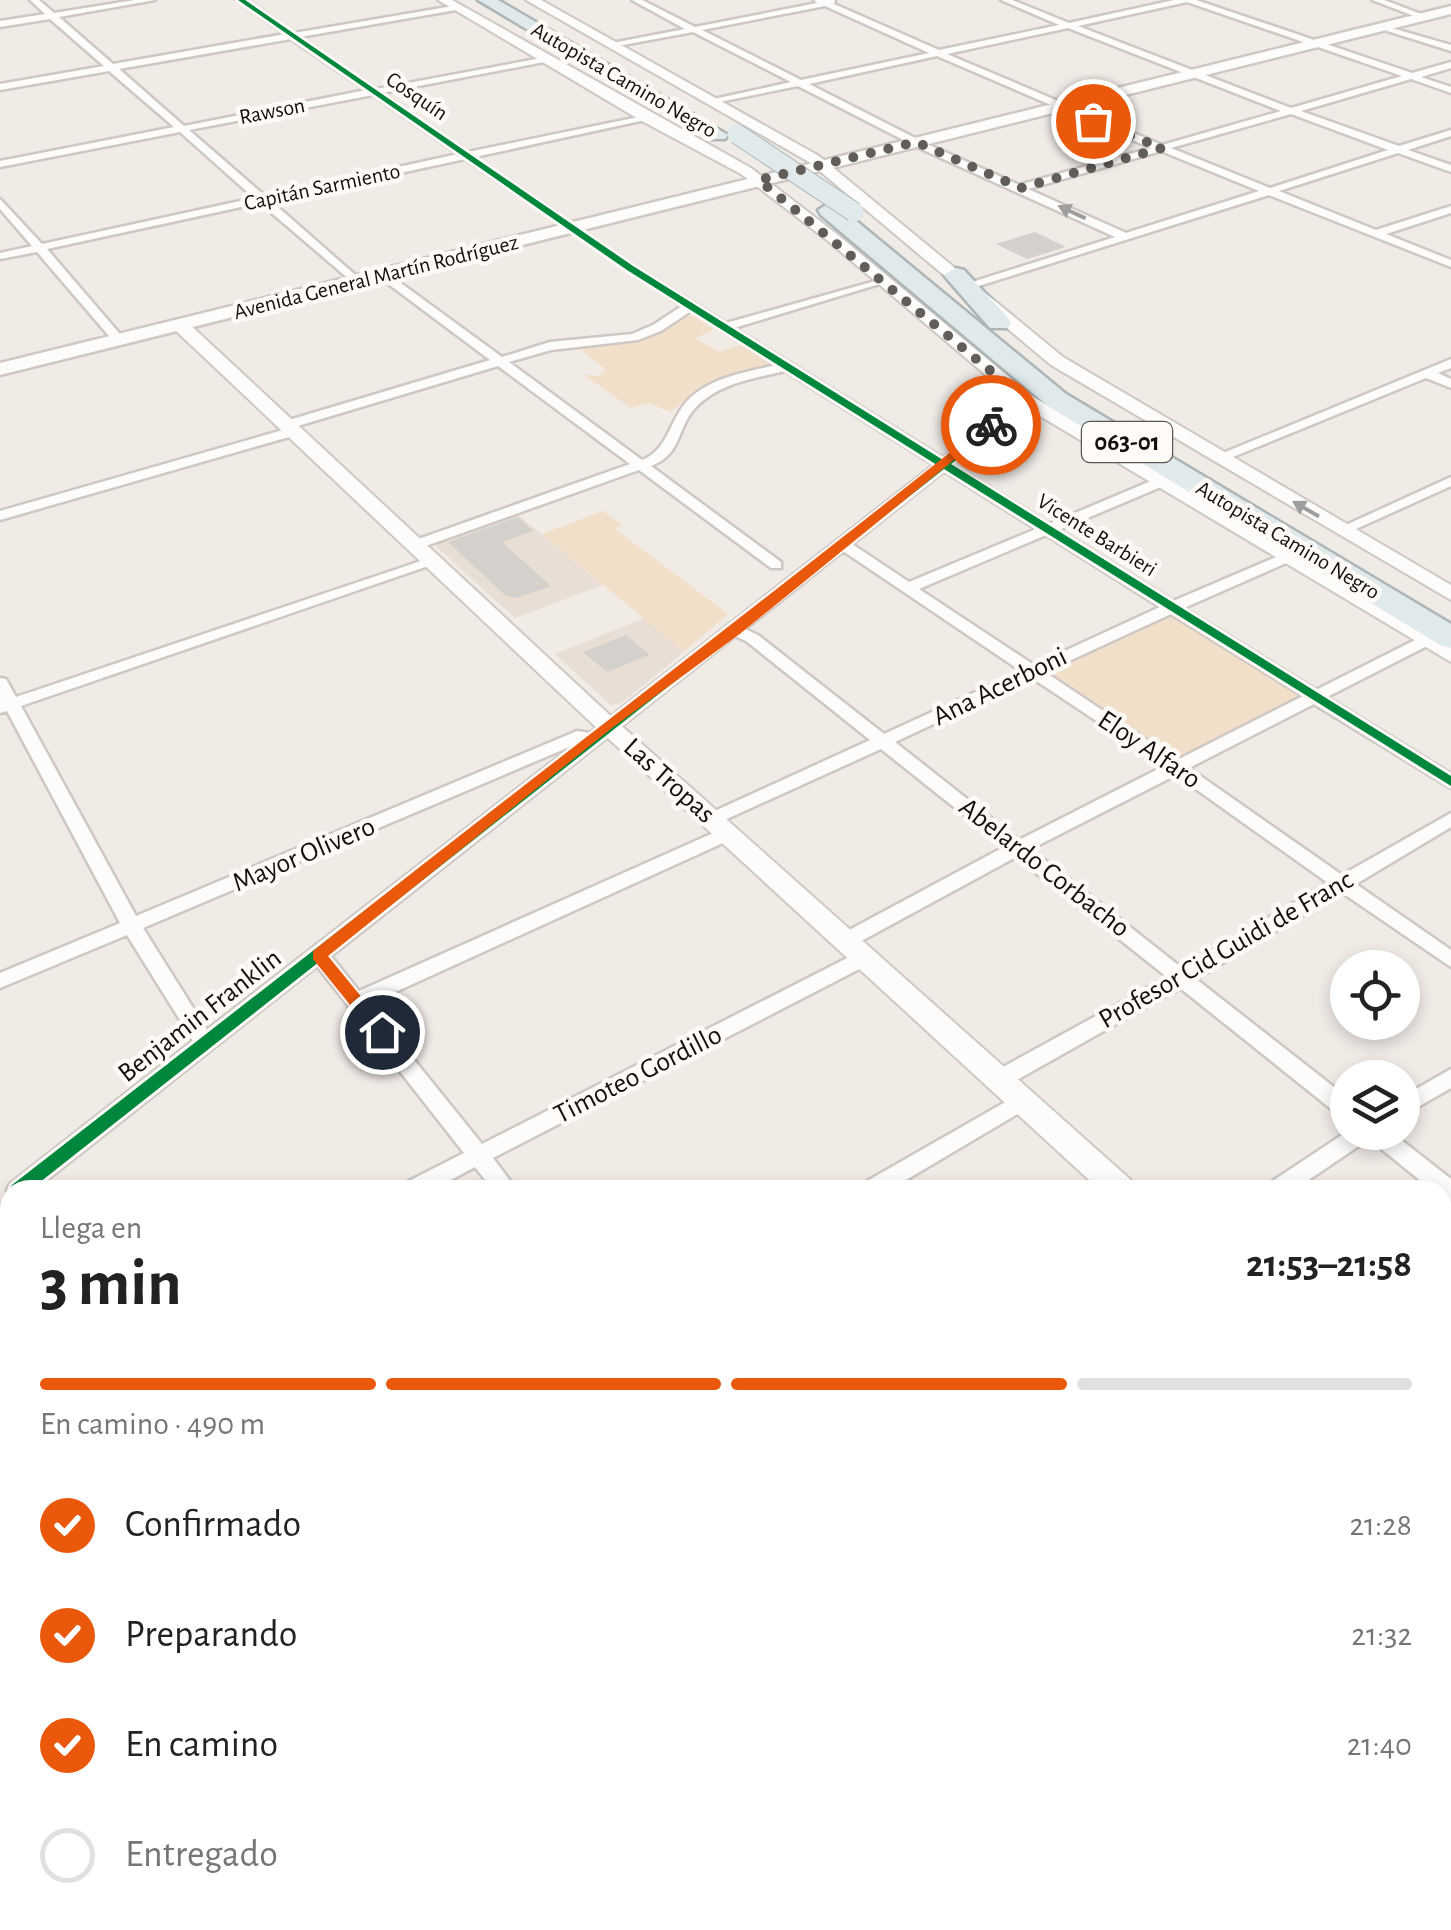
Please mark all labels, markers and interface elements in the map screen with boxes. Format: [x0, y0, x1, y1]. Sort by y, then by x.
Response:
street label: Autopista Camino Negro [528, 18, 720, 142]
street label: Cosquín [382, 68, 452, 124]
pin [1051, 79, 1136, 164]
street label: Rawson [237, 94, 307, 128]
icon: bag [1066, 94, 1121, 149]
street label: Capitán Sarmiento [242, 160, 402, 214]
one-way arrow [1057, 204, 1087, 220]
street label: Avenida General Martín Rodríguez [231, 231, 521, 323]
courier [941, 375, 1041, 475]
icon: bike [964, 398, 1019, 453]
road number: 063-01 [1082, 422, 1172, 462]
street label: Autopista Camino Negro [1192, 477, 1384, 603]
street label: Vicente Barbieri [1033, 490, 1161, 580]
one-way arrow [1292, 501, 1320, 519]
street label: Ana Acerboni [929, 643, 1071, 731]
street label: Eloy Alfaro [1093, 706, 1205, 794]
street label: Las Tropas [618, 733, 720, 829]
street label: Abelardo Corbacho [953, 793, 1135, 943]
street label: Mayor Olivero [229, 812, 379, 898]
street label: Profesor Cid Guidi de Franc [1094, 866, 1358, 1034]
street label: Benjamin Franklin [113, 944, 287, 1088]
map controls [1330, 950, 1420, 1150]
button: locate [1330, 950, 1420, 1040]
pin [340, 990, 425, 1075]
icon: home [355, 1005, 410, 1060]
street label: Timoteo Gordillo [550, 1021, 726, 1129]
button: layers [1330, 1060, 1420, 1150]
text: Llega en [40, 1212, 142, 1244]
text: 21:53–21:58 [1246, 1246, 1412, 1284]
text: 3 min [40, 1252, 182, 1317]
text: En camino · 490 m [40, 1408, 265, 1440]
icon: check [40, 1498, 95, 1553]
text: Confirmado [125, 1506, 301, 1544]
text: 21:28 [1349, 1509, 1412, 1541]
icon: check [40, 1608, 95, 1663]
text: Preparando [125, 1616, 298, 1654]
text: 21:32 [1351, 1619, 1412, 1651]
icon: check [40, 1718, 95, 1773]
text: En camino [125, 1726, 278, 1764]
text: 21:40 [1347, 1729, 1412, 1761]
text: Entregado [125, 1836, 278, 1874]

